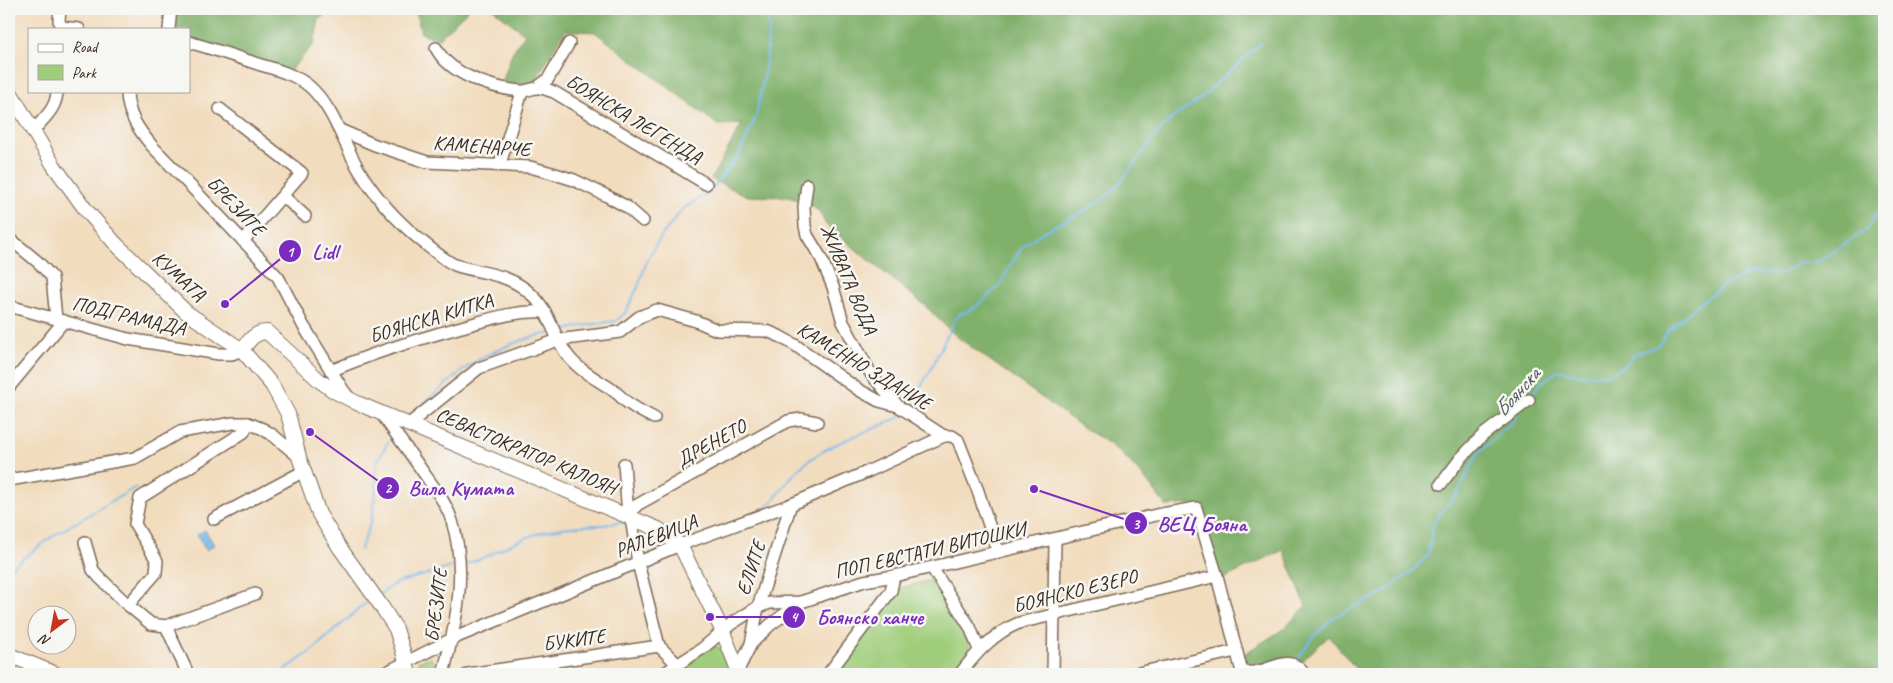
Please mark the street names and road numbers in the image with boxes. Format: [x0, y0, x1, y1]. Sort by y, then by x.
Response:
street label: БОЯНСКА ЛЕГЕНДА [561, 68, 708, 170]
street label: КАМЕНАРЧЕ [432, 130, 534, 162]
street label: БРЕЗИТЕ [201, 171, 273, 243]
street label: ЖИВАТА ВОДА [815, 220, 884, 339]
street label: КУМАТА [147, 245, 212, 307]
street label: БОЯНСКА КИТКА [366, 287, 497, 349]
street label: ПОДГРАМАДА [70, 291, 189, 341]
street label: КАМЕННО ЗДАНИЕ [793, 316, 938, 417]
street label: СЕВАСТОКРАТОР КАЛОЯН [432, 402, 622, 501]
street label: ДРЕНЕТО [672, 413, 752, 472]
street label: РАЛЕВИЦА [611, 509, 701, 563]
street label: ПОП ЕВСТАТИ ВИТОШКИ [832, 515, 1031, 584]
street label: ЕЛИТЕ [731, 535, 772, 598]
street label: БОЯНСКО ЕЗЕРО [1010, 563, 1142, 618]
street label: БРЕЗИТЕ [419, 564, 453, 643]
street label: БУКИТЕ [541, 623, 610, 657]

